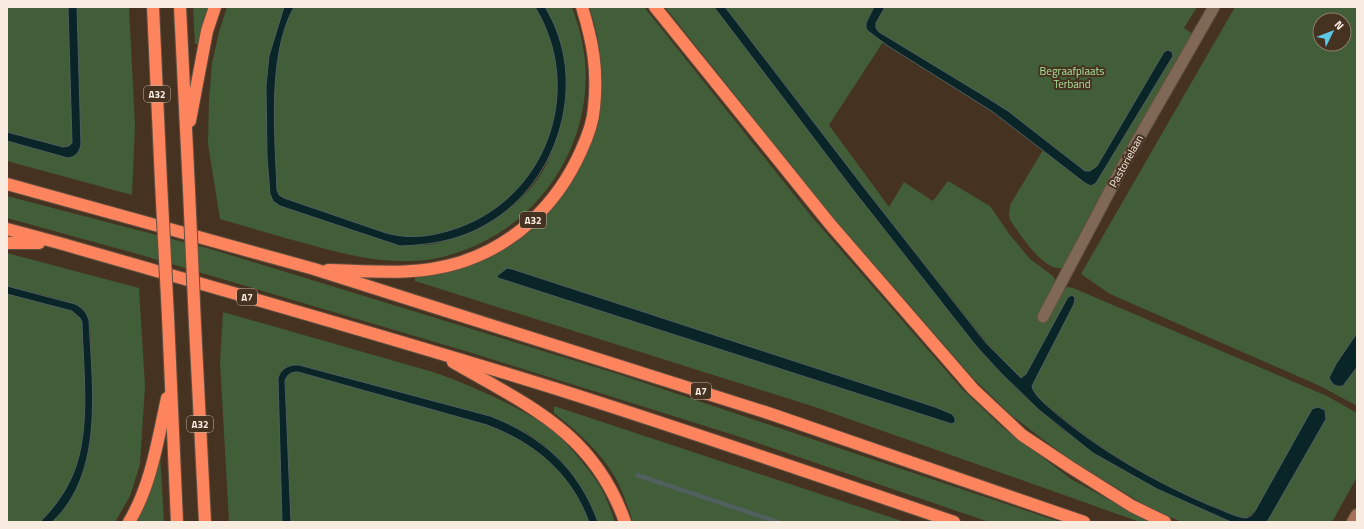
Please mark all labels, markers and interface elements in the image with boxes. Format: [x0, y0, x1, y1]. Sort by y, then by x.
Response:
north arrow [1312, 12, 1352, 52]
text: N [1331, 17, 1348, 33]
park label: Begraafplaats Terband [1040, 63, 1104, 92]
road number: A32 [144, 86, 170, 102]
street label: Pastorielaan [1105, 132, 1147, 190]
road number: A32 [520, 212, 546, 228]
road number: A7 [237, 289, 257, 305]
road number: A7 [691, 383, 711, 399]
road number: A32 [187, 416, 213, 432]

